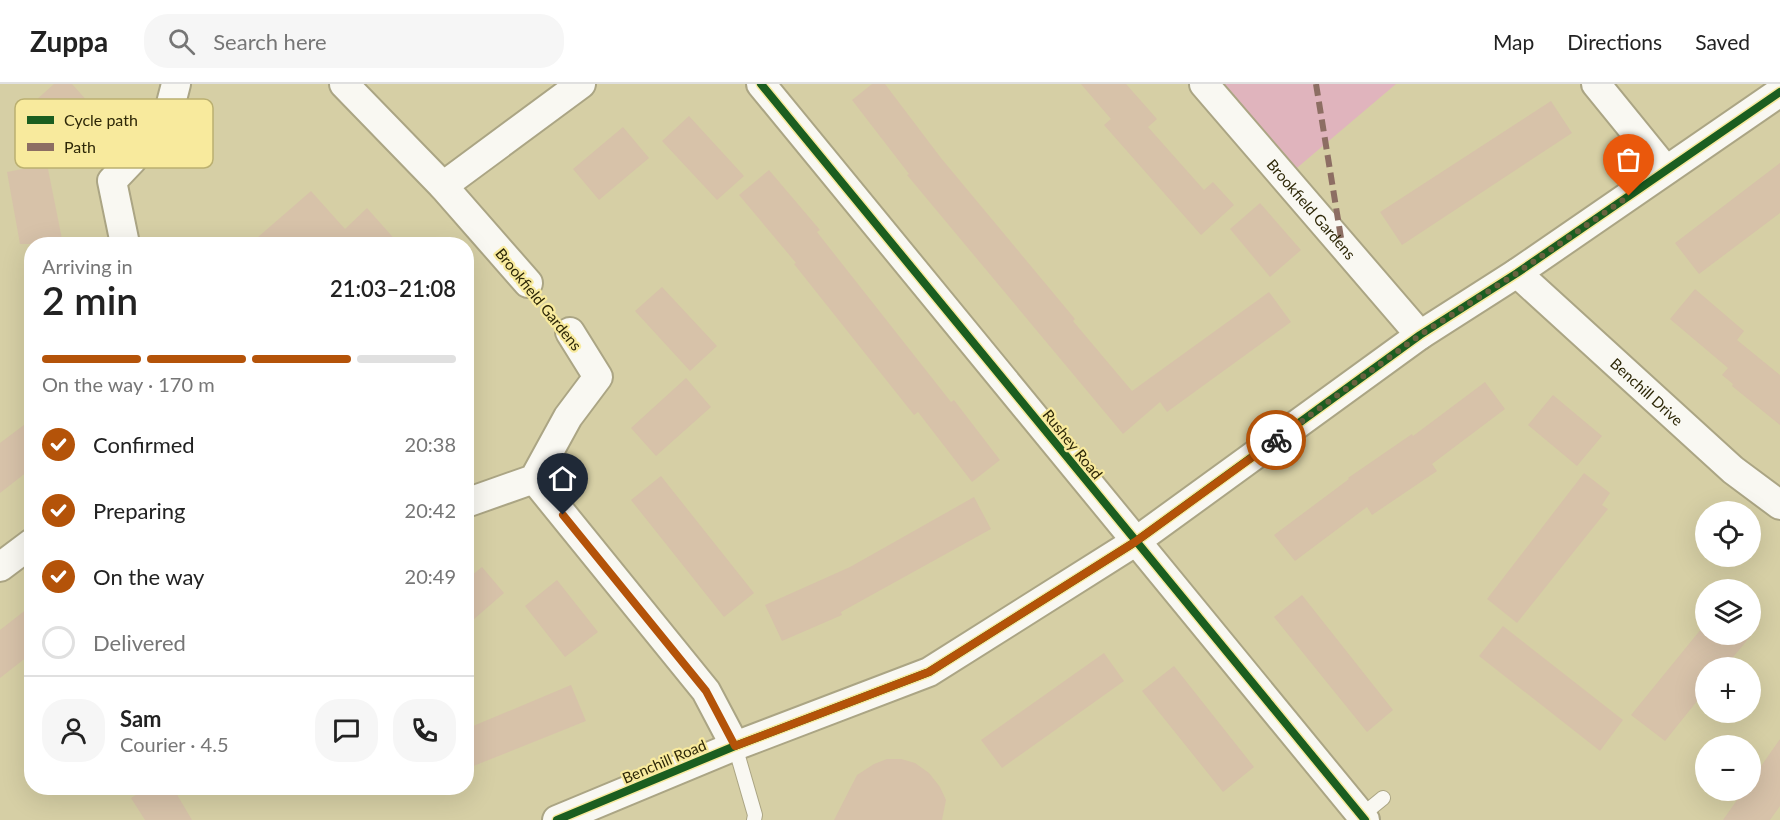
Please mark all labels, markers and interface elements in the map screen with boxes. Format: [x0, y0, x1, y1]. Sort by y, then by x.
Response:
search box [144, 14, 564, 68]
text: Zuppa [30, 24, 108, 58]
icon: search [165, 25, 198, 58]
text: Search here [213, 28, 327, 55]
text: Map [1493, 29, 1534, 54]
text: Directions [1567, 29, 1662, 54]
text: Saved [1695, 29, 1750, 54]
legend [15, 99, 213, 168]
text: Cycle path [64, 110, 138, 129]
pin [1603, 134, 1654, 196]
text: Path [64, 137, 96, 156]
icon: bag [1612, 143, 1645, 176]
street label: Brookfield Gardens [1264, 155, 1360, 263]
street label: Brookfield Gardens [492, 244, 586, 354]
text: Arriving in [42, 254, 133, 278]
text: 21:03–21:08 [330, 275, 456, 302]
text: 2 min [42, 277, 138, 323]
street label: Benchill Drive [1607, 354, 1687, 429]
text: On the way · 170 m [42, 372, 215, 396]
street label: Rushey Road [1039, 405, 1107, 483]
courier [1246, 410, 1306, 470]
icon: bike [1260, 424, 1293, 457]
icon: check [42, 428, 75, 461]
text: Confirmed [93, 431, 195, 458]
text: 20:38 [405, 432, 456, 456]
pin [537, 453, 588, 515]
icon: home [546, 462, 579, 495]
icon: check [42, 494, 75, 527]
text: Preparing [93, 497, 185, 524]
text: 20:42 [405, 498, 456, 522]
map controls [1695, 501, 1761, 801]
button: locate [1695, 501, 1761, 567]
icon: check [42, 560, 75, 593]
text: On the way [93, 563, 204, 590]
text: 20:49 [405, 564, 456, 588]
button: layers [1695, 579, 1761, 645]
text: Delivered [93, 629, 186, 656]
button: + [1695, 657, 1761, 723]
button: person [42, 699, 105, 762]
button: chat [315, 699, 378, 762]
button: phone [393, 699, 456, 762]
text: Sam [120, 705, 162, 732]
text: Courier · 4.5 [120, 732, 229, 756]
street label: Benchill Road [619, 735, 709, 787]
button: − [1695, 735, 1761, 801]

